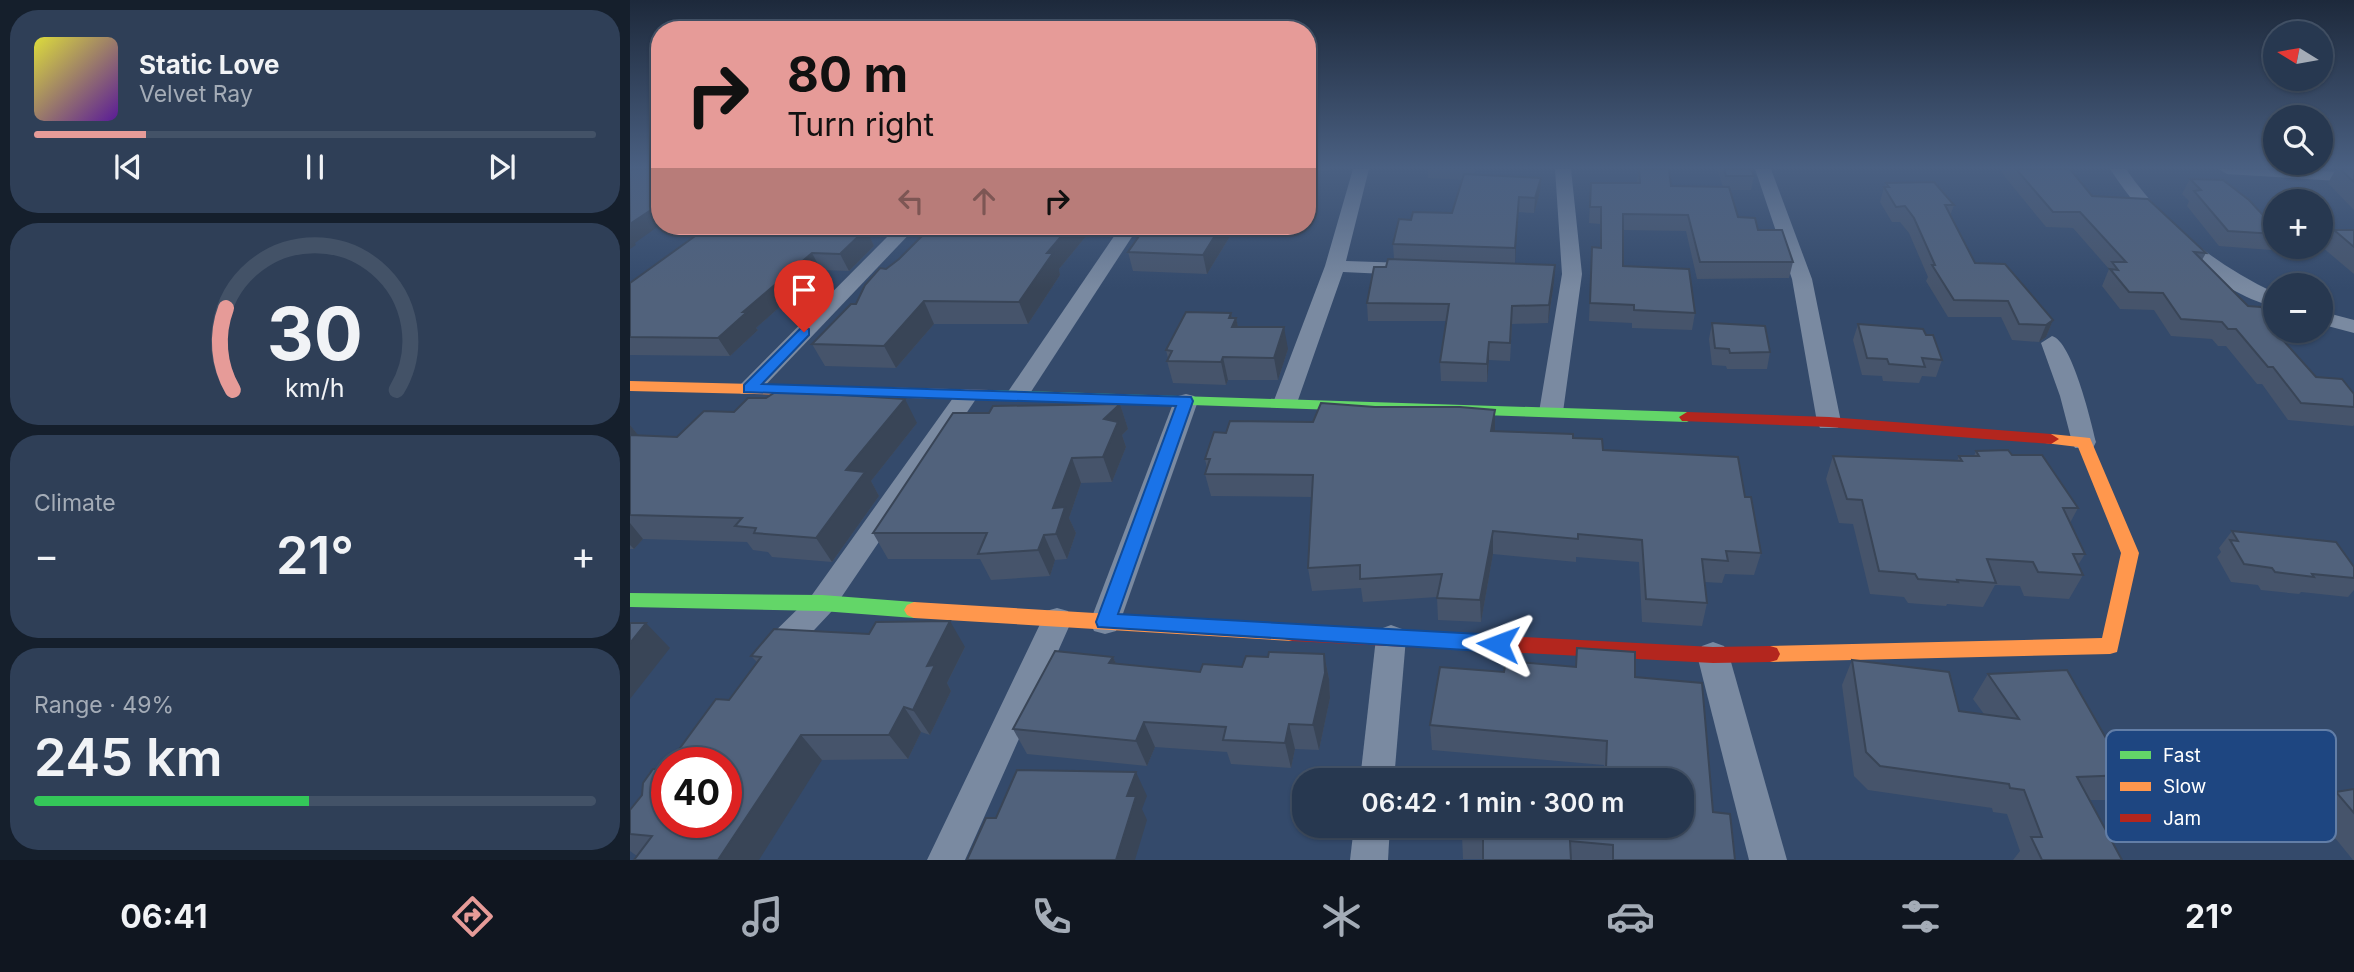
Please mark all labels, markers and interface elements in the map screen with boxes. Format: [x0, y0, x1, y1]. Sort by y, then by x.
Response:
north arrow [2263, 21, 2333, 91]
map controls [2263, 21, 2333, 343]
text: 80 m [787, 45, 908, 104]
text: Static Love [139, 49, 280, 80]
icon: right [672, 49, 763, 140]
text: Velvet Ray [139, 80, 253, 108]
text: Turn right [787, 105, 934, 144]
button: search [2263, 105, 2333, 175]
icon: previous [109, 148, 147, 186]
icon: pause [296, 148, 334, 186]
icon: next [483, 148, 521, 186]
icon: left [892, 182, 930, 220]
icon: ahead [965, 182, 1003, 220]
icon: right [1038, 182, 1076, 220]
button: + [2263, 189, 2333, 259]
pin [774, 260, 834, 332]
icon: arrive [785, 271, 823, 309]
button: − [2263, 273, 2333, 343]
text: 30 [267, 289, 363, 378]
text: km/h [285, 373, 345, 403]
text: Climate [34, 489, 116, 517]
text: 21° [276, 524, 354, 587]
text: − [34, 532, 59, 578]
text: + [571, 532, 596, 578]
position arrow [1461, 607, 1535, 681]
text: Range · 49% [34, 691, 174, 719]
text: 245 km [34, 726, 222, 789]
legend [2106, 730, 2336, 842]
text: Fast [2163, 744, 2201, 767]
speed limit sign: 40 [651, 747, 742, 838]
text: Slow [2163, 775, 2206, 798]
text: 06:42 · 1 min · 300 m [1362, 787, 1624, 818]
text: Jam [2163, 807, 2201, 830]
icon: directions [448, 892, 497, 941]
icon: music [738, 892, 787, 941]
icon: phone [1027, 892, 1076, 941]
icon: climate [1317, 892, 1366, 941]
icon: car [1606, 892, 1655, 941]
icon: filters [1896, 892, 1945, 941]
text: 06:41 [120, 897, 208, 936]
text: 21° [2185, 897, 2234, 936]

